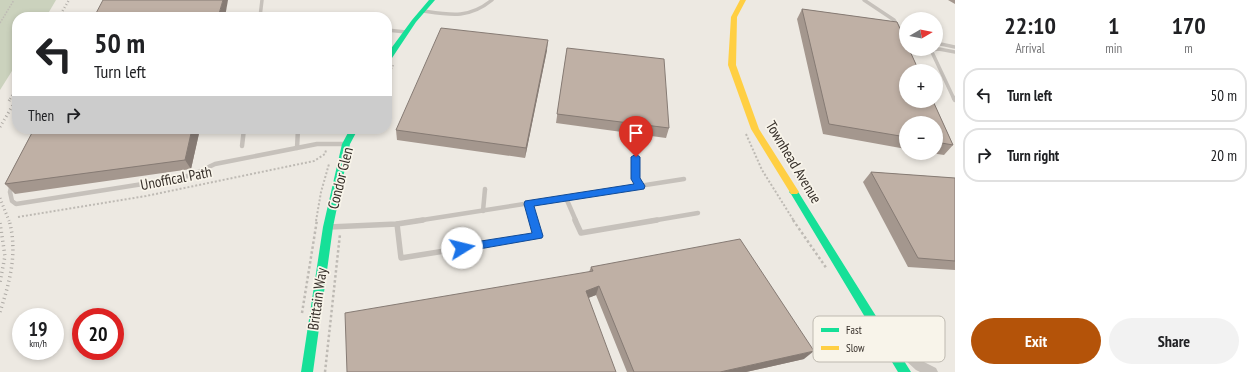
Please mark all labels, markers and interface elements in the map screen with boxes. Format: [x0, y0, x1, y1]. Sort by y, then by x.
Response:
text: 22:10 [1004, 10, 1056, 41]
text: 1 [1108, 10, 1119, 41]
text: 170 [1171, 10, 1206, 41]
north arrow [899, 12, 943, 56]
map controls [899, 12, 943, 160]
text: 50 m [94, 24, 145, 61]
icon: left [28, 28, 80, 80]
text: Arrival [1015, 40, 1045, 57]
text: min [1105, 40, 1122, 57]
text: m [1184, 40, 1193, 57]
text: Turn left [94, 60, 146, 83]
button: + [899, 64, 943, 108]
icon: left [973, 84, 995, 106]
text: Turn left [1007, 86, 1052, 105]
text: 50 m [1211, 86, 1237, 105]
icon: right [62, 104, 84, 126]
text: Then [28, 106, 54, 125]
pin [619, 116, 653, 157]
button: − [899, 116, 943, 160]
street label: Townhead Avenue [762, 117, 826, 207]
icon: arrive [625, 122, 647, 144]
icon: right [973, 144, 995, 166]
street label: Condor Glen [323, 145, 357, 211]
text: Turn right [1007, 146, 1059, 165]
text: 20 m [1211, 146, 1237, 165]
street label: Unoffical Path [139, 162, 213, 194]
position arrow [441, 227, 483, 269]
street label: Brittain Way [303, 266, 331, 331]
speed limit sign: 20 [72, 308, 124, 360]
text: 19 [28, 316, 48, 342]
legend [813, 316, 945, 362]
button: Exit [971, 318, 1101, 364]
button: Share [1109, 318, 1239, 364]
text: Fast [846, 323, 862, 337]
text: km/h [29, 337, 47, 350]
text: Slow [846, 341, 865, 355]

